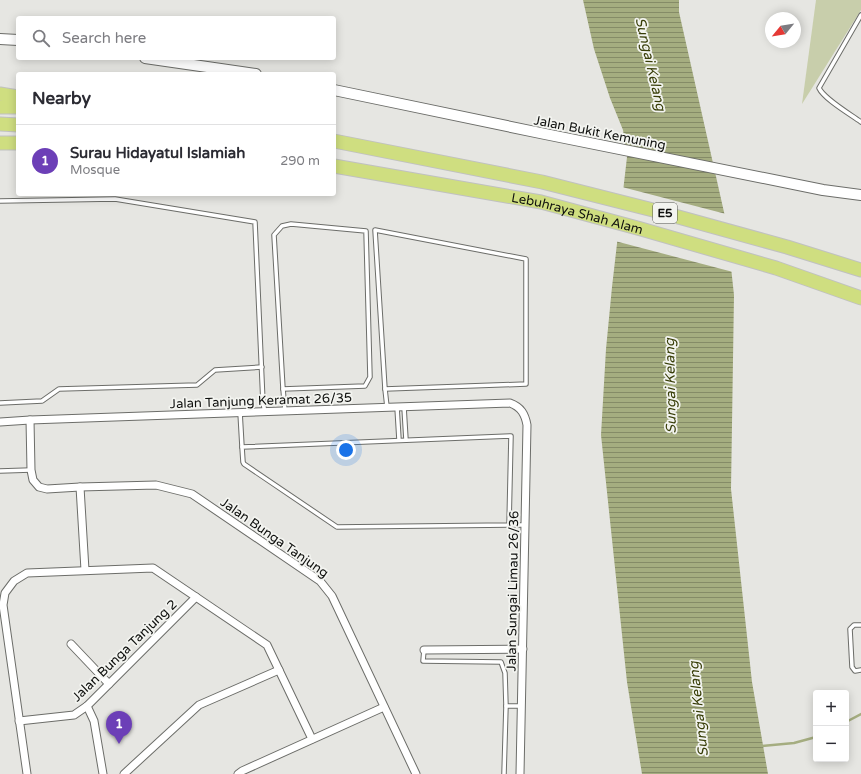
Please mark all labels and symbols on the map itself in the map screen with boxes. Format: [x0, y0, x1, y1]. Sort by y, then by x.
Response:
north arrow [765, 12, 801, 48]
water label: Sungai Kelang [631, 16, 670, 114]
street label: Jalan Bukit Kemuning [533, 112, 667, 154]
street label: Lebuhraya Shah Alam [510, 190, 645, 238]
road number: E5 [653, 203, 677, 223]
water label: Sungai Kelang [661, 337, 680, 434]
street label: Jalan Tanjung Keramat 26/35 [170, 390, 352, 412]
your location [336, 440, 356, 460]
street label: Jalan Bunga Tanjung [217, 494, 332, 581]
street label: Jalan Sungai Limau 26/36 [504, 511, 522, 671]
street label: Jalan Bunga Tanjung 2 [69, 596, 181, 705]
water label: Sungai Kelang [685, 659, 712, 757]
pin: 1 [106, 711, 132, 744]

